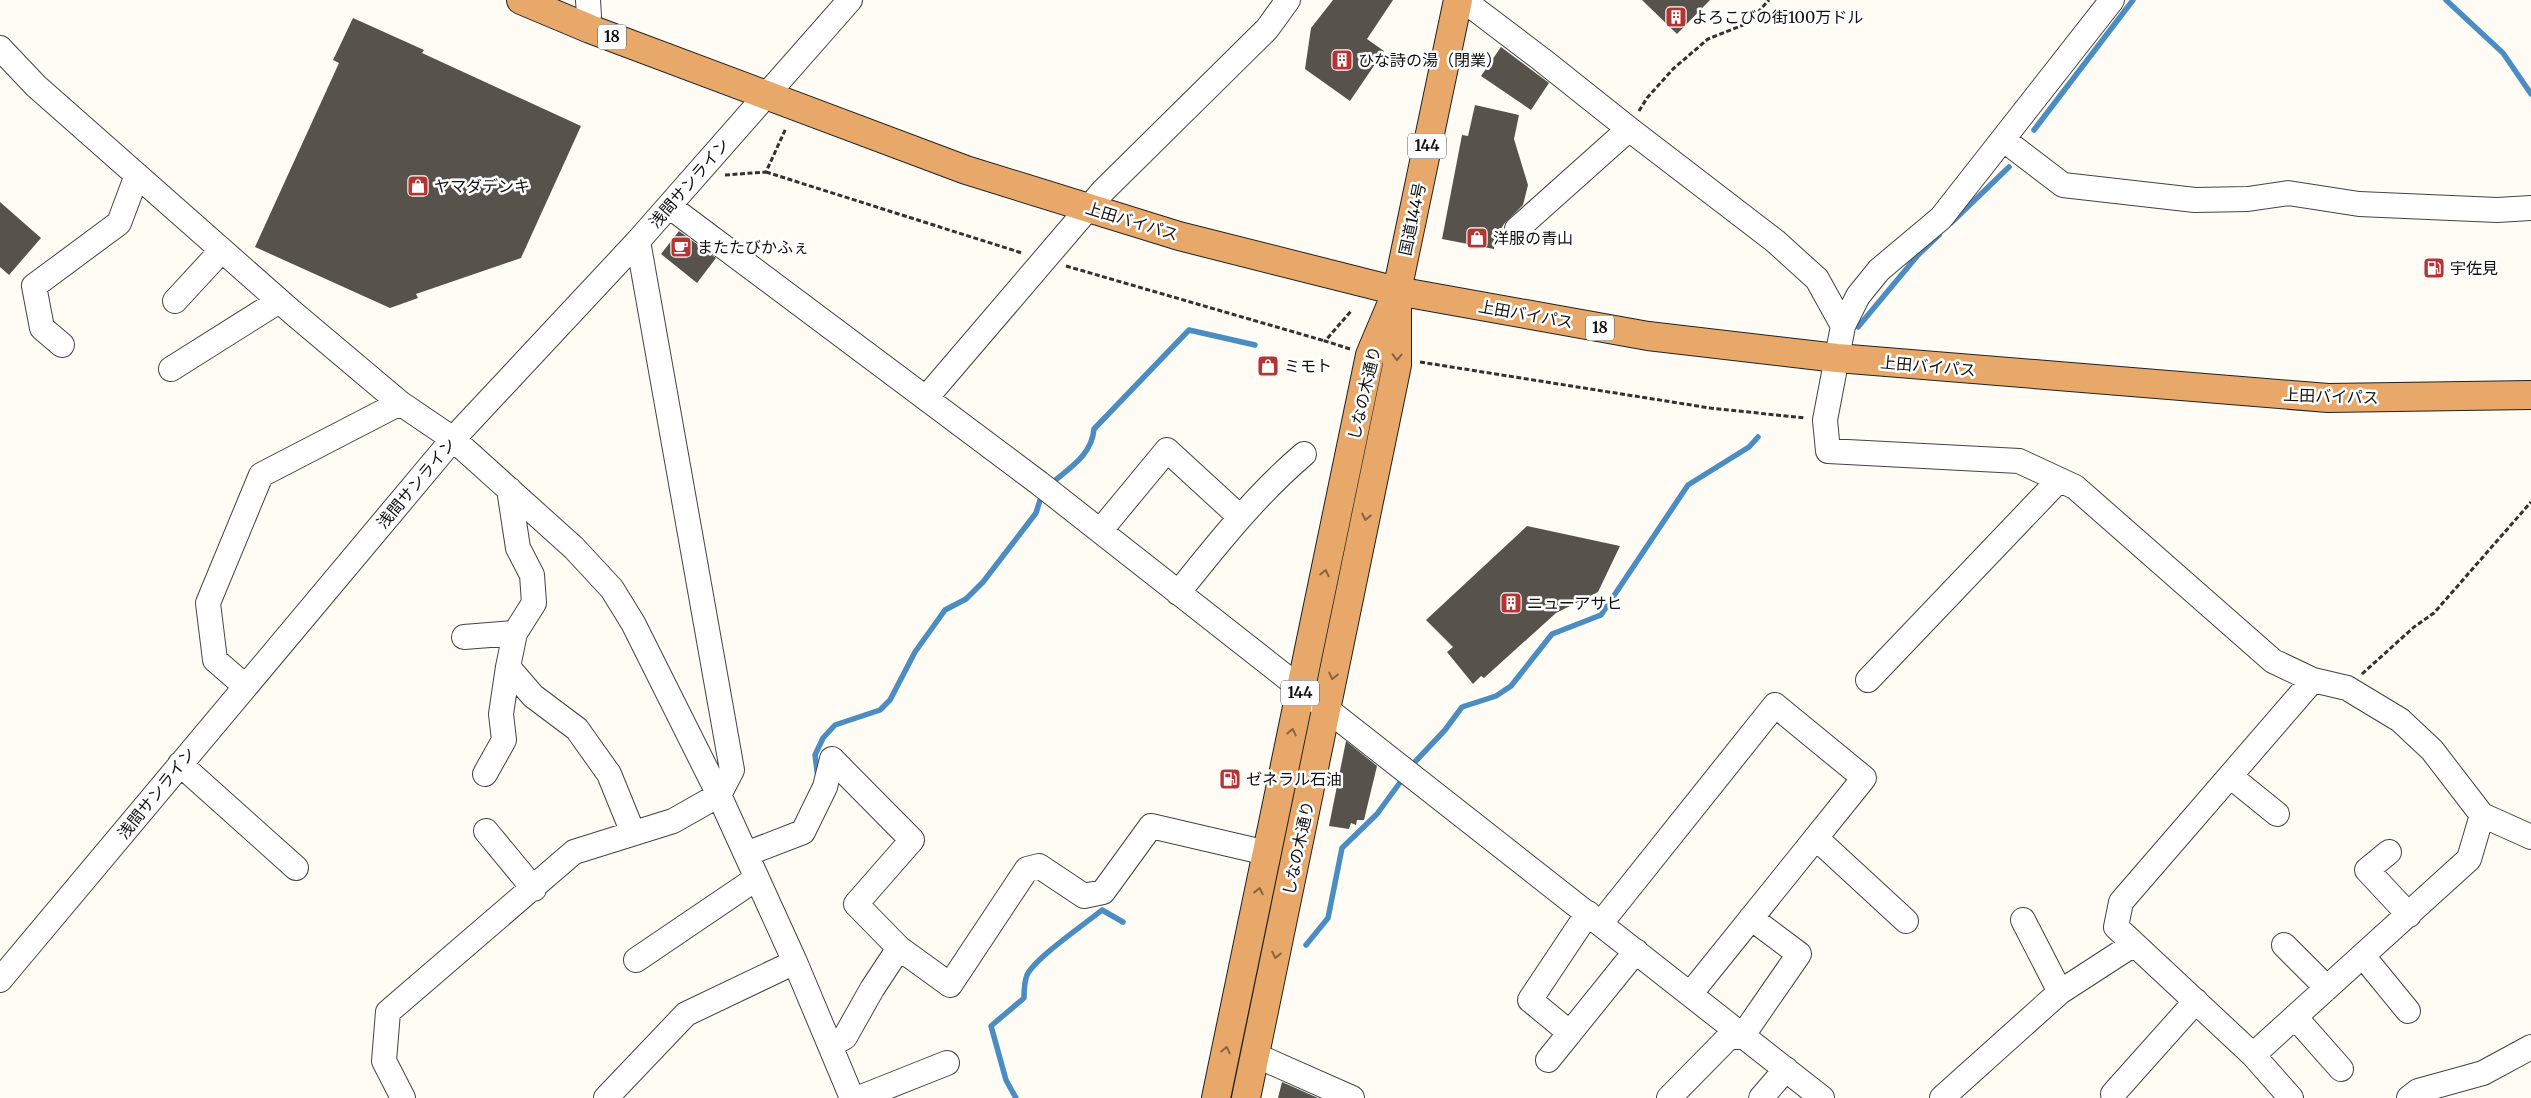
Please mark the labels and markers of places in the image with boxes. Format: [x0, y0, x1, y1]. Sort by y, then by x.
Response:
building icon: よろこびの街100万ドル [1664, 5, 1688, 29]
place label: よろこびの街100万ドル [1692, 7, 1863, 27]
building icon: ひな詩の湯（閉業） [1330, 48, 1354, 72]
place label: ひな詩の湯（閉業） [1358, 50, 1502, 70]
shop icon: ヤマダデンキ [406, 174, 430, 198]
place label: ヤマダデンキ [434, 176, 530, 196]
shop icon: 洋服の青山 [1465, 226, 1489, 250]
place label: 洋服の青山 [1493, 228, 1573, 248]
cafe icon: またたびかふぇ [669, 235, 693, 259]
place label: またたびかふぇ [697, 237, 809, 257]
fuel station icon: 宇佐見 [2422, 256, 2446, 280]
place label: 宇佐見 [2450, 258, 2498, 278]
shop icon: ミモト [1256, 354, 1280, 378]
place label: ミモト [1284, 356, 1332, 376]
building icon: ニューアサヒ [1499, 591, 1523, 615]
place label: ニューアサヒ [1527, 593, 1622, 613]
fuel station icon: ゼネラル石油 [1218, 767, 1242, 791]
place label: ゼネラル石油 [1246, 769, 1342, 789]

